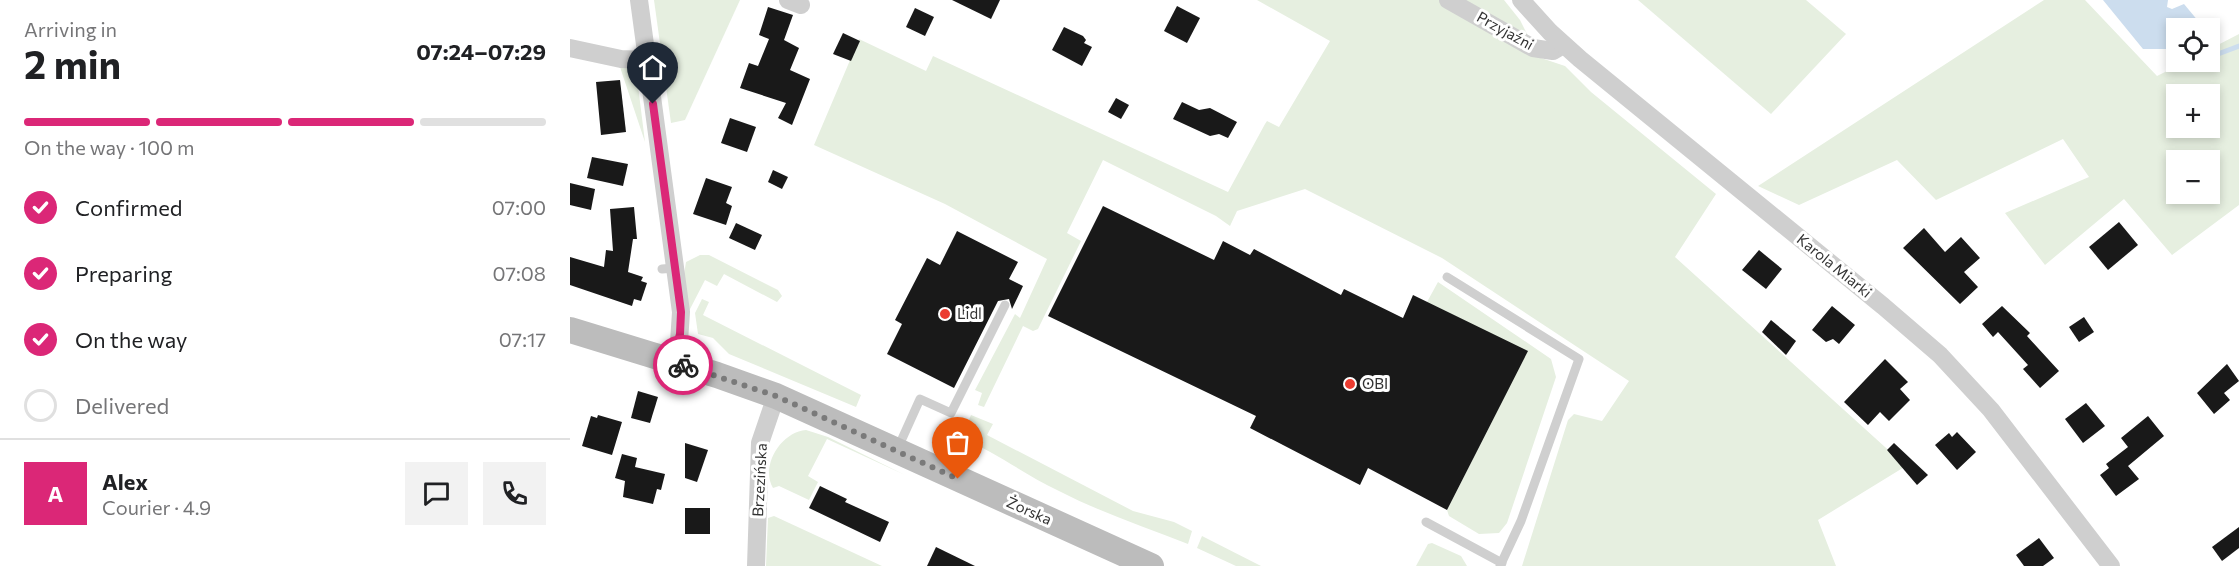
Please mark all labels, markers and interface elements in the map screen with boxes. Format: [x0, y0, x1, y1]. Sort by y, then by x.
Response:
street label: Przyjaźni [1474, 7, 1537, 53]
text: Arriving in [24, 17, 117, 41]
map controls [2166, 18, 2220, 204]
button: locate [2166, 18, 2220, 72]
text: 07:24–07:29 [416, 38, 546, 65]
text: 2 min [24, 39, 121, 87]
pin [627, 42, 678, 104]
icon: home [636, 51, 669, 84]
button: + [2166, 84, 2220, 138]
text: On the way · 100 m [24, 135, 194, 159]
button: − [2166, 150, 2220, 204]
icon: check [24, 191, 57, 224]
text: Confirmed [75, 194, 182, 221]
text: 07:00 [492, 195, 546, 219]
street label: Karola Miarki [1794, 230, 1876, 301]
icon: check [24, 257, 57, 290]
text: Preparing [75, 260, 172, 287]
text: 07:08 [493, 261, 546, 285]
place label: Lidl [957, 304, 982, 322]
marker: Lidl [938, 307, 952, 321]
icon: check [24, 323, 57, 356]
text: On the way [75, 326, 187, 353]
text: 07:17 [499, 327, 546, 351]
courier [653, 335, 713, 395]
icon: bike [667, 349, 700, 382]
place label: OBI [1362, 374, 1388, 392]
marker: OBI [1343, 377, 1357, 391]
text: Delivered [75, 392, 169, 419]
pin [932, 417, 983, 479]
icon: bag [941, 426, 974, 459]
street label: Brzezińska [748, 443, 770, 517]
button: chat [405, 462, 468, 525]
button: phone [483, 462, 546, 525]
text: Alex [102, 468, 148, 495]
text: A [48, 480, 63, 507]
street label: Żorska [1004, 492, 1055, 528]
text: Courier · 4.9 [102, 495, 211, 519]

